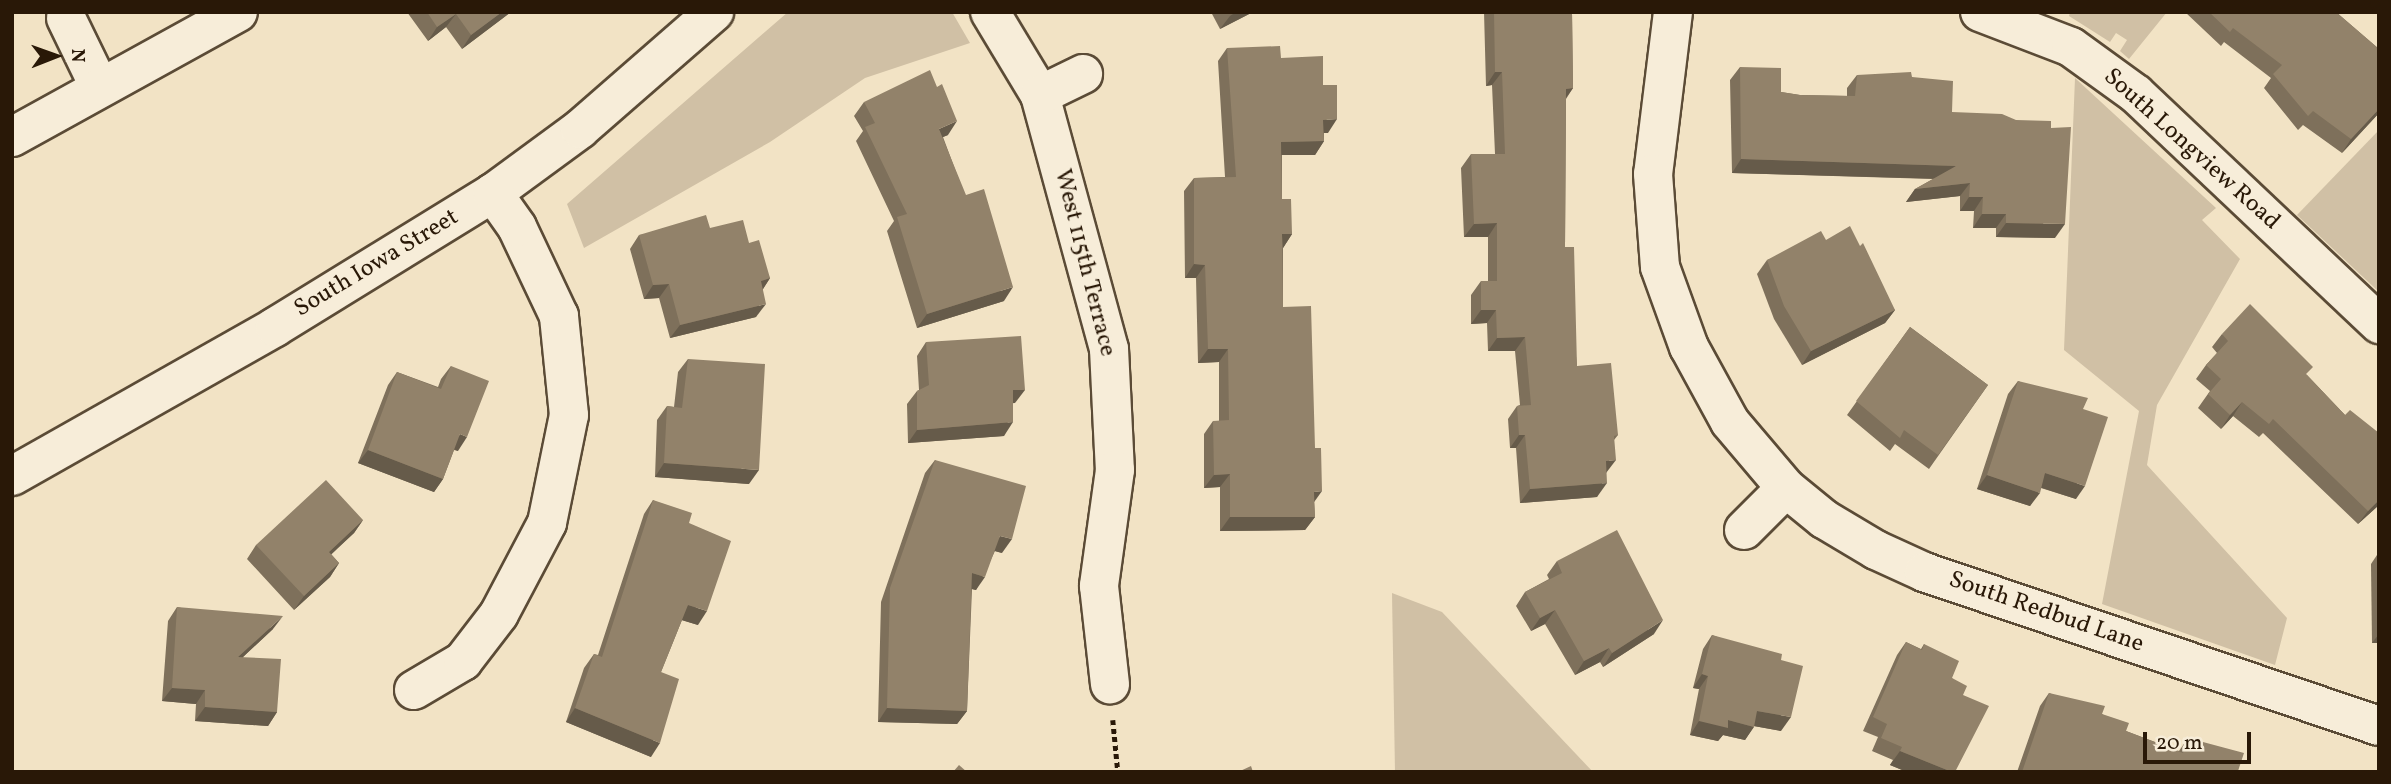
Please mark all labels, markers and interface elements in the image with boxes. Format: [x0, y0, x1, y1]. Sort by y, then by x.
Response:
north arrow [21, 21, 91, 91]
text: N [64, 49, 90, 63]
street label: South Longview Road [2096, 63, 2286, 237]
street label: West 115th Terrace [1047, 166, 1121, 360]
street label: South Iowa Street [290, 204, 464, 324]
street label: South Redbud Lane [1945, 566, 2147, 660]
scale bar [2146, 718, 2254, 762]
text: 20 m [2156, 729, 2202, 758]

